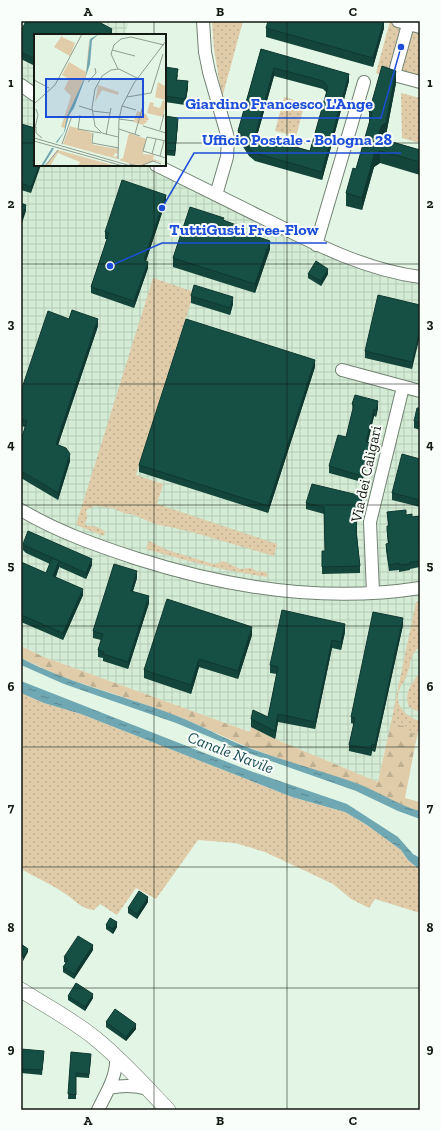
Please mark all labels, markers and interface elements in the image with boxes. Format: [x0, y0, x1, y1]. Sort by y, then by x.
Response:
text: A [84, 4, 93, 19]
text: B [216, 4, 224, 19]
text: C [349, 4, 357, 19]
inset map [34, 34, 166, 166]
text: 1 [8, 75, 14, 90]
text: 1 [427, 75, 433, 90]
callout: Giardino Francesco L'Ange [177, 90, 381, 118]
text: Giardino Francesco L'Ange [185, 94, 373, 113]
callout: Ufficio Postale - Bologna 28 [194, 125, 401, 153]
text: Ufficio Postale - Bologna 28 [202, 130, 392, 149]
text: 2 [8, 196, 15, 211]
text: 2 [427, 196, 434, 211]
callout: TuttiGusti Free-Flow [162, 215, 327, 243]
text: TuttiGusti Free-Flow [169, 220, 319, 239]
text: 3 [8, 316, 15, 331]
text: 3 [427, 316, 434, 331]
street label: Via dei Caligari [347, 424, 385, 525]
text: 4 [7, 437, 15, 452]
text: 4 [426, 437, 434, 452]
text: 5 [8, 558, 15, 573]
text: 5 [427, 558, 434, 573]
text: 6 [8, 679, 15, 694]
text: 6 [427, 679, 434, 694]
water label: Canale Navile [185, 727, 277, 778]
text: 7 [8, 800, 15, 815]
text: 7 [427, 800, 434, 815]
text: 8 [7, 920, 15, 935]
text: 8 [426, 920, 434, 935]
text: 9 [8, 1041, 15, 1056]
text: 9 [427, 1041, 434, 1056]
text: A [84, 1113, 93, 1128]
text: B [216, 1113, 224, 1128]
text: C [349, 1113, 357, 1128]

